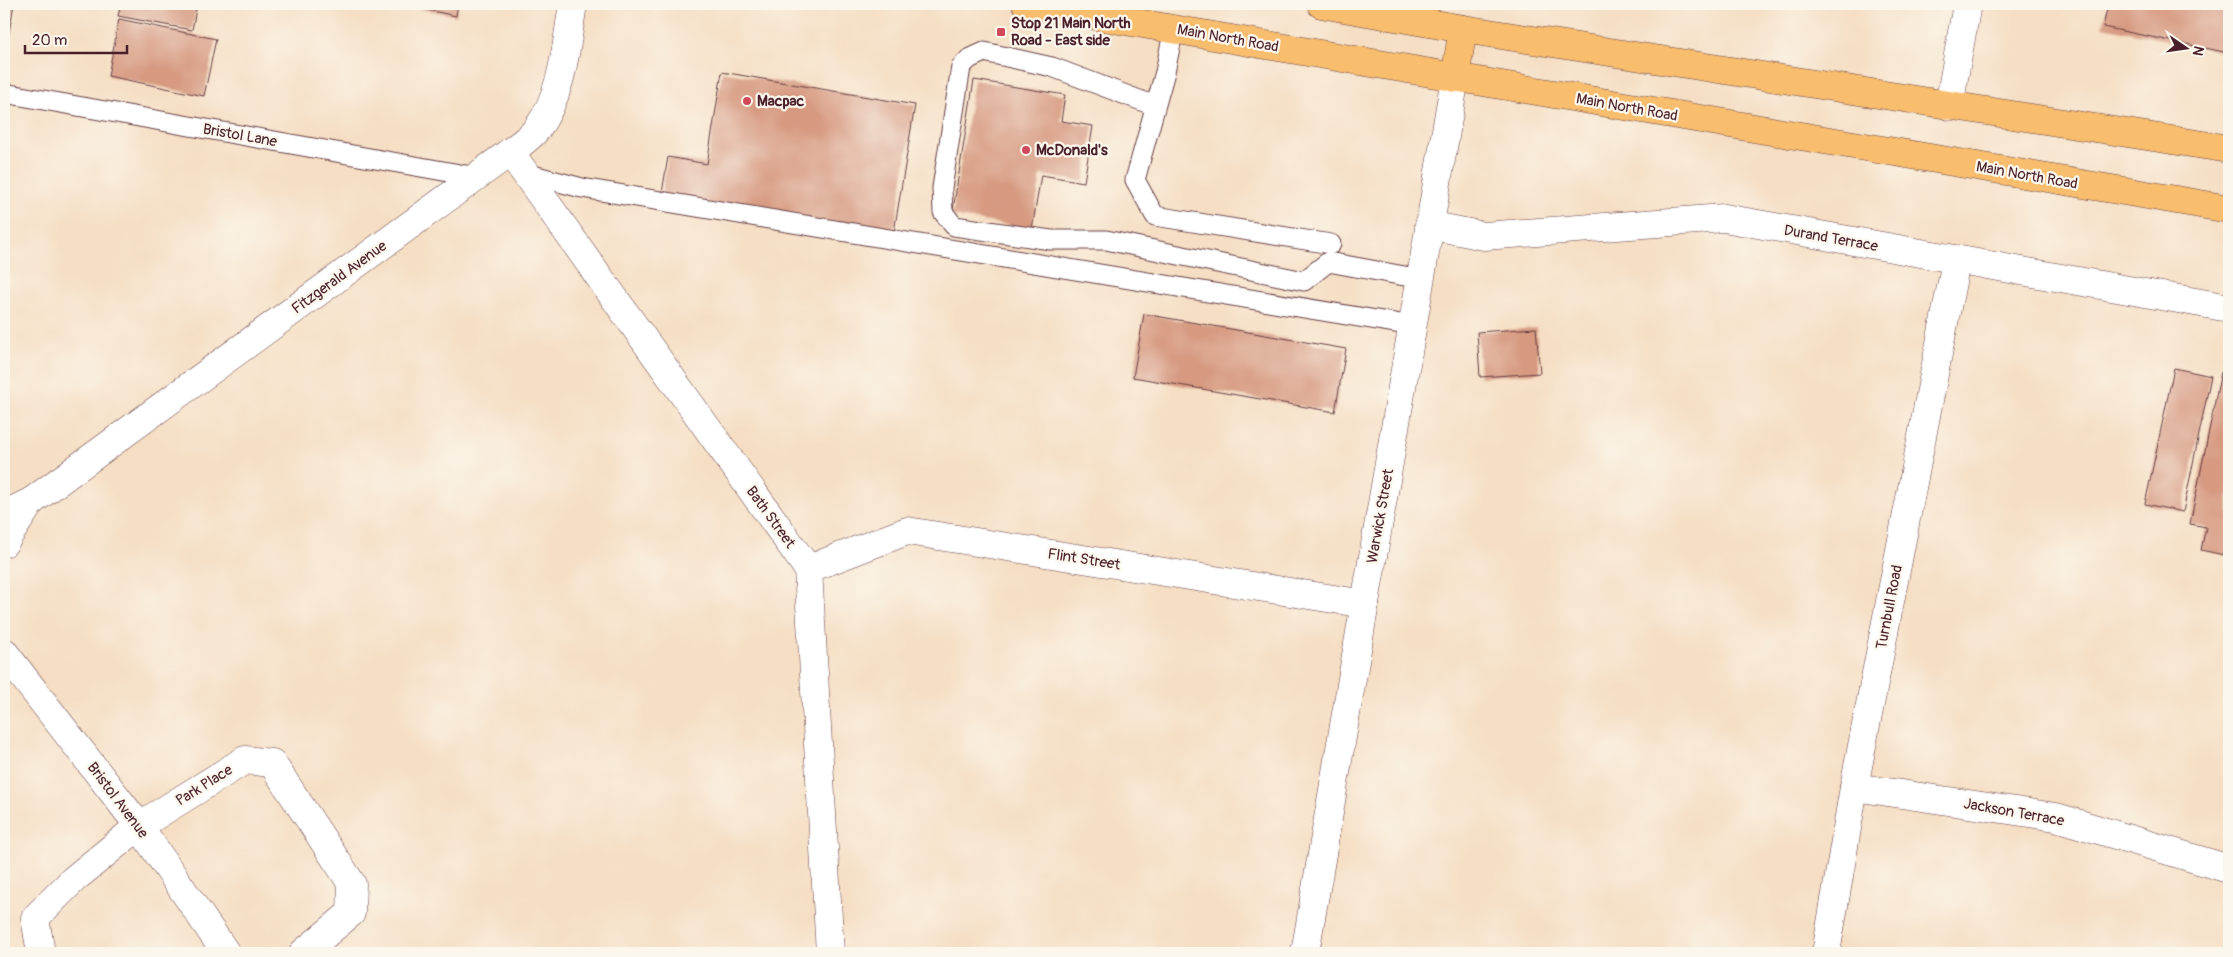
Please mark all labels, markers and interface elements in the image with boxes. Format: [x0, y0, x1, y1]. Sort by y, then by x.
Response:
place label: Stop 21 Main North Road - East side [1011, 14, 1131, 50]
street label: Main North Road [1176, 20, 1280, 57]
scale bar [25, 22, 128, 54]
north arrow [2160, 22, 2210, 72]
marker: Stop 21 Main North Road - East side [995, 26, 1007, 38]
text: 20 m [32, 31, 67, 50]
text: N [2189, 44, 2208, 57]
street label: Main North Road [1575, 89, 1679, 126]
place label: Macpac [757, 92, 804, 111]
marker: Macpac [741, 95, 753, 107]
street label: Bristol Lane [201, 120, 279, 151]
place label: McDonald's [1036, 141, 1108, 160]
marker: McDonald's [1020, 144, 1032, 156]
street label: Main North Road [1975, 157, 2079, 194]
street label: Durand Terrace [1782, 221, 1880, 256]
street label: Fitzgerald Avenue [288, 236, 391, 318]
street label: Warwick Street [1363, 466, 1398, 565]
street label: Bath Street [742, 483, 800, 553]
street label: Flint Street [1046, 544, 1123, 575]
street label: Turnbull Road [1872, 563, 1907, 651]
street label: Bristol Avenue [83, 759, 153, 843]
street label: Park Place [172, 760, 237, 810]
street label: Jackson Terrace [1962, 794, 2066, 831]

